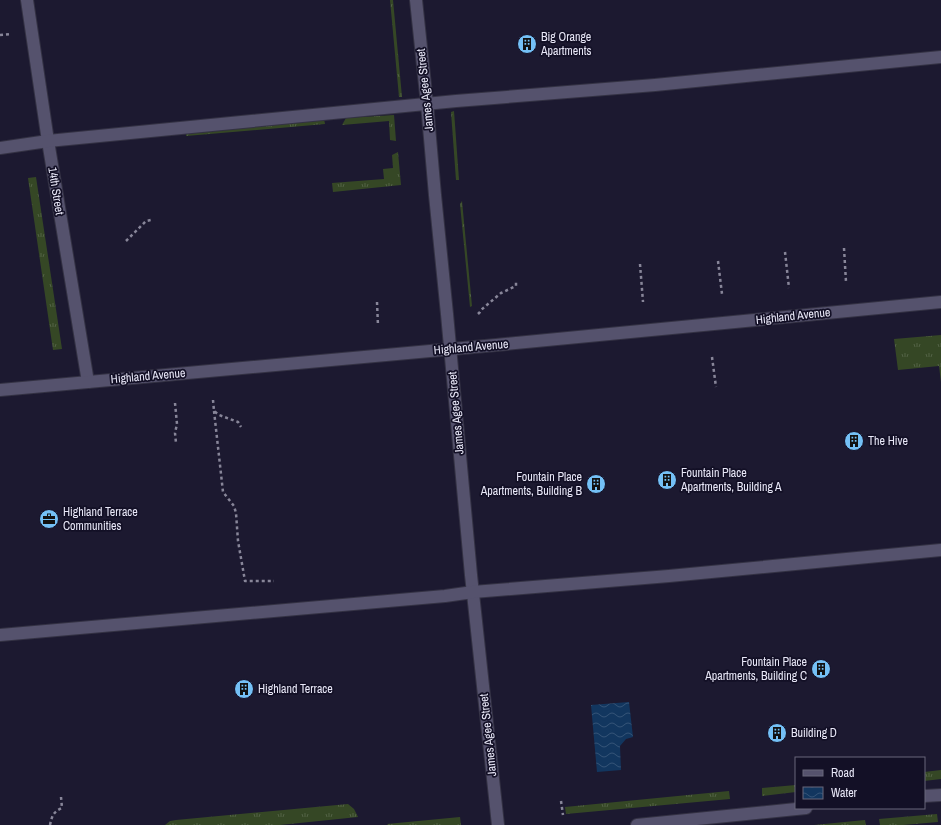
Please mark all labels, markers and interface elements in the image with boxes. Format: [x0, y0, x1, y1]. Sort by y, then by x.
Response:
place label: Big Orange Apartments [540, 29, 591, 59]
building icon: Big Orange Apartments [516, 33, 538, 55]
street label: James Agee Street [413, 48, 437, 132]
street label: 14th Street [44, 166, 68, 216]
street label: Highland Avenue [755, 304, 831, 328]
street label: Highland Avenue [433, 336, 509, 358]
street label: Highland Avenue [110, 365, 186, 387]
street label: James Agee Street [444, 371, 468, 455]
building icon: The Hive [843, 430, 865, 452]
place label: The Hive [868, 433, 908, 449]
place label: Fountain Place Apartments, Building A [680, 465, 782, 495]
place label: Fountain Place Apartments, Building B [480, 469, 582, 499]
building icon: Fountain Place Apartments, Building A [656, 469, 678, 491]
building icon: Fountain Place Apartments, Building B [585, 473, 607, 495]
place label: Highland Terrace Communities [63, 504, 138, 534]
office icon: Highland Terrace Communities [38, 508, 60, 530]
place label: Fountain Place Apartments, Building C [704, 654, 807, 684]
building icon: Fountain Place Apartments, Building C [810, 658, 832, 680]
building icon: Highland Terrace [233, 678, 255, 700]
place label: Highland Terrace [258, 681, 333, 697]
street label: James Agee Street [476, 693, 500, 777]
building icon: Building D [766, 722, 788, 744]
place label: Building D [791, 725, 837, 741]
legend [795, 757, 925, 809]
text: Road [831, 765, 855, 781]
text: Water [831, 785, 858, 801]

